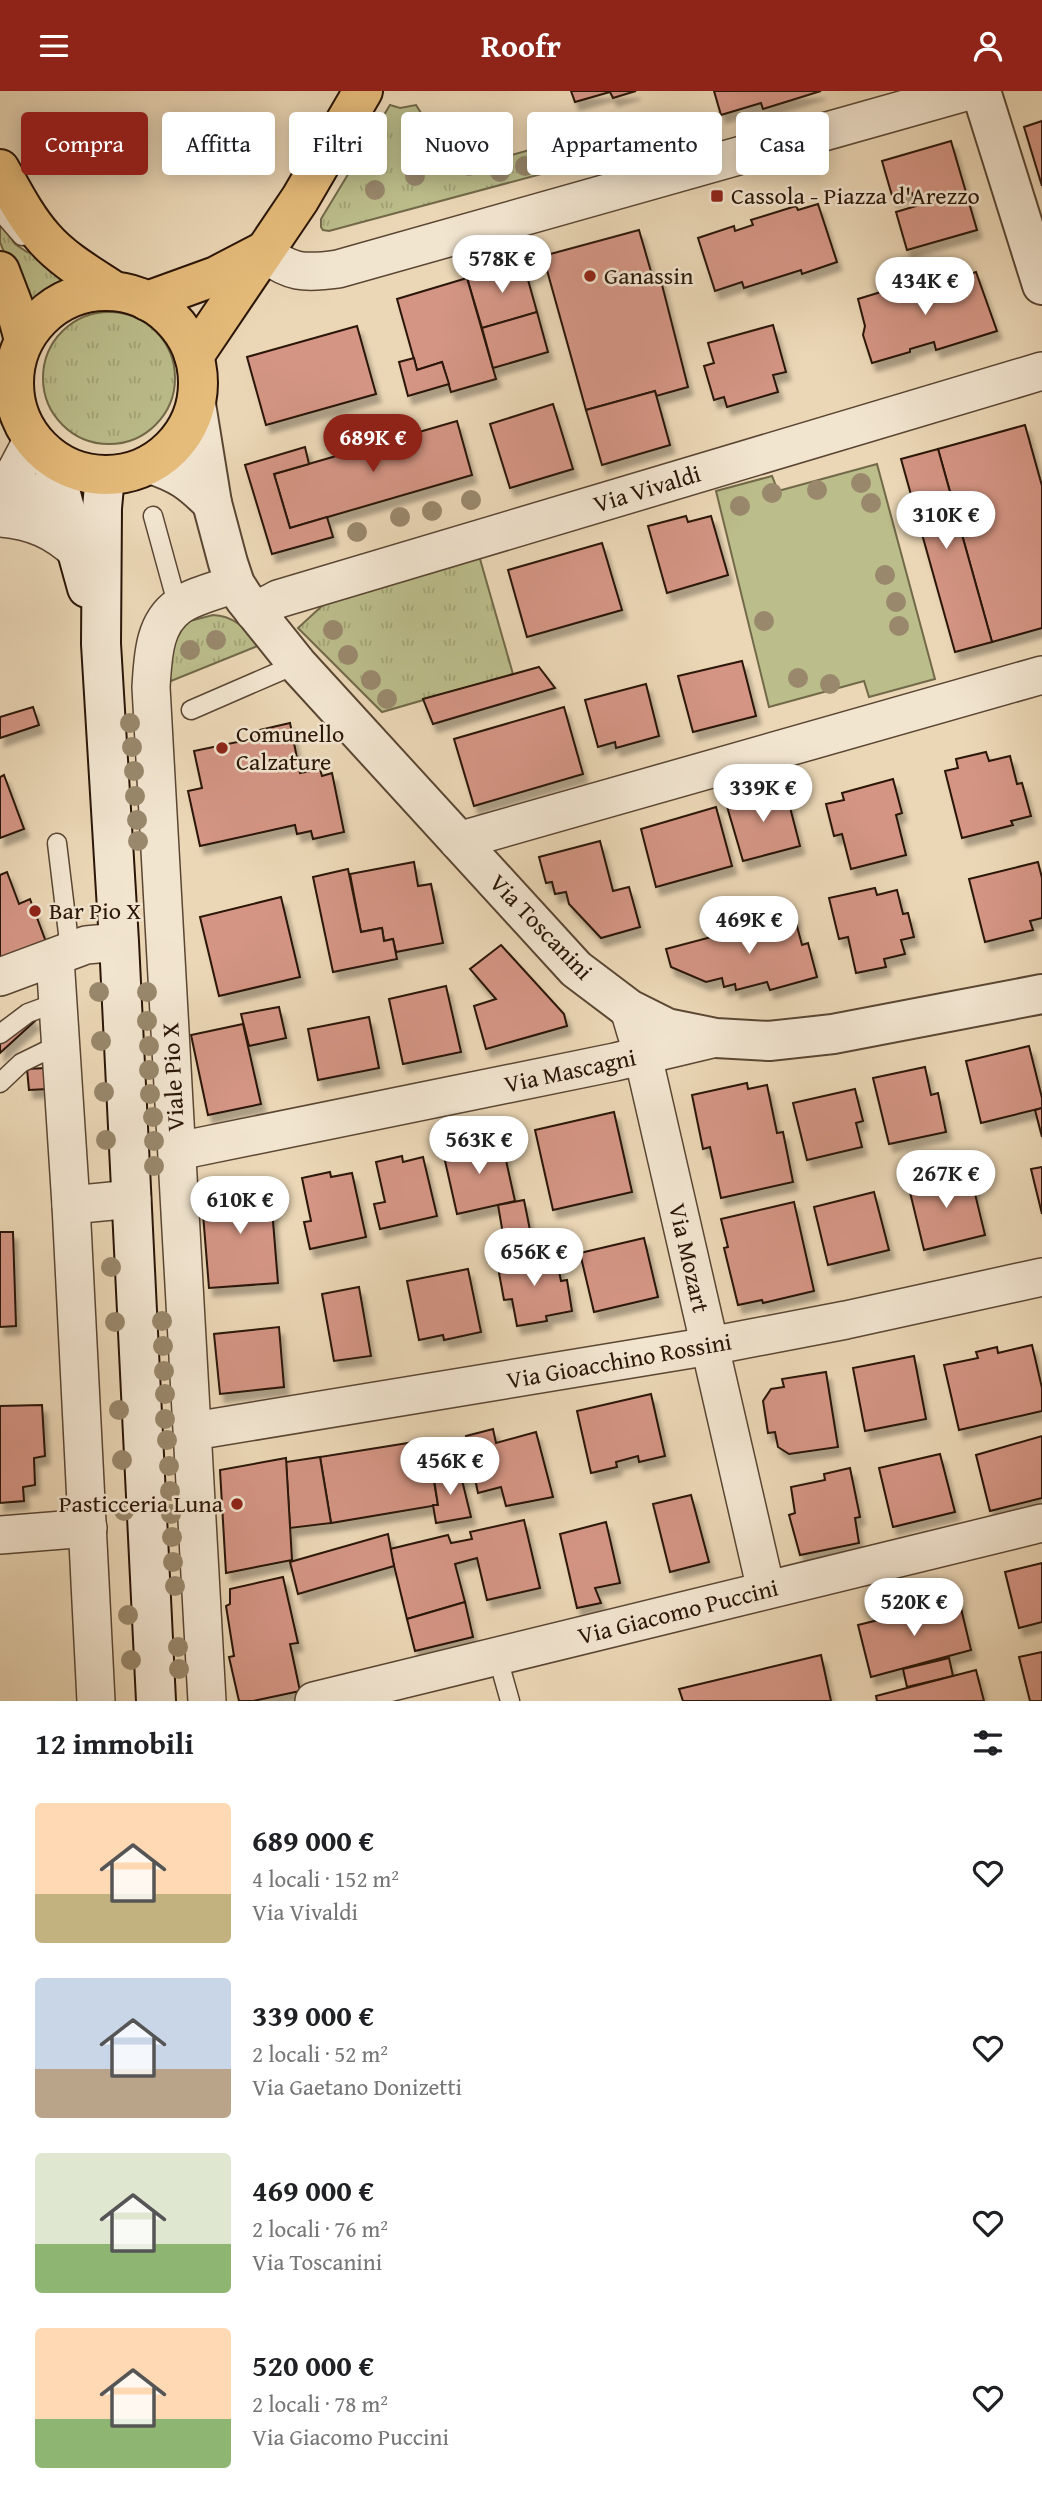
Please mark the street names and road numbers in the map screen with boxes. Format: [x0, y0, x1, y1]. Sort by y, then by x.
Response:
street label: Via Vivaldi [589, 456, 705, 521]
street label: Via Toscanini [482, 866, 601, 988]
street label: Viale Pio X [152, 1022, 193, 1132]
street label: Via Mascagni [501, 1039, 639, 1102]
street label: Via Mozart [660, 1200, 719, 1317]
street label: Via Gioacchino Rossini [504, 1323, 734, 1398]
street label: Via Giacomo Puccini [574, 1570, 782, 1653]

